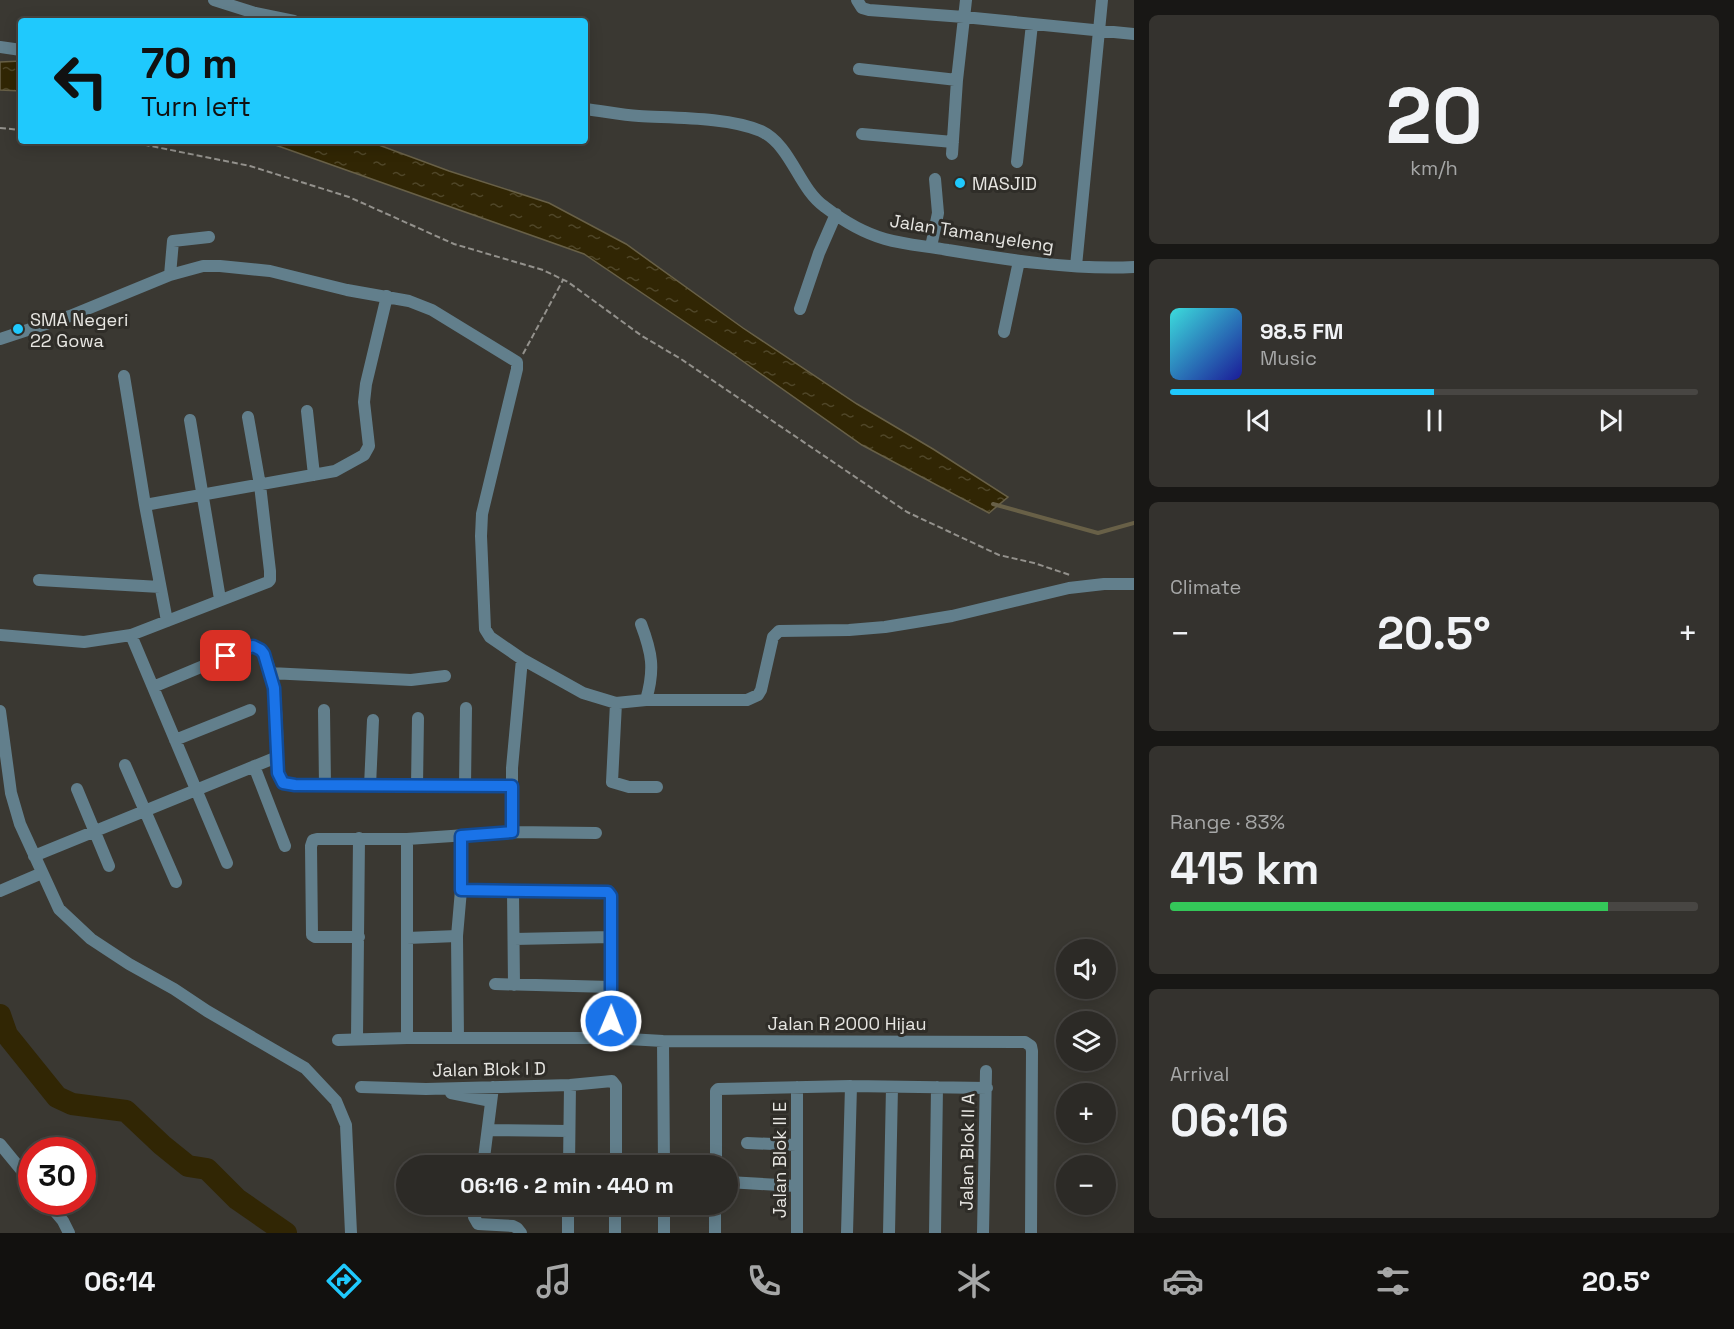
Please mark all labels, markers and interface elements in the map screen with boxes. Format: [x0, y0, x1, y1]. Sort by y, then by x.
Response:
text: 70 m [141, 37, 238, 90]
icon: left [42, 42, 120, 120]
text: 20 [1386, 66, 1482, 166]
text: Turn left [141, 89, 251, 124]
text: km/h [1410, 155, 1458, 181]
place label: MASJID [972, 172, 1037, 195]
marker: MASJID [953, 176, 967, 190]
street label: Jalan Tamanyeleng [888, 209, 1056, 257]
place label: SMA Negeri 22 Gowa [30, 308, 128, 352]
text: 98.5 FM [1260, 317, 1343, 345]
marker: SMA Negeri 22 Gowa [11, 322, 25, 336]
text: Music [1260, 345, 1317, 371]
icon: previous [1242, 404, 1275, 437]
icon: pause [1418, 404, 1451, 437]
icon: next [1594, 404, 1627, 437]
text: Climate [1170, 574, 1241, 600]
text: 20.5° [1377, 605, 1491, 662]
text: − [1170, 613, 1190, 655]
text: + [1678, 613, 1698, 655]
pin [200, 630, 251, 681]
icon: arrive [209, 639, 242, 672]
text: Range · 83% [1170, 809, 1285, 835]
text: 415 km [1170, 840, 1320, 897]
map controls [1056, 939, 1116, 1215]
button: sound [1056, 939, 1116, 999]
position arrow [579, 989, 643, 1053]
button: layers [1056, 1011, 1116, 1071]
street label: Jalan R 2000 Hijau [768, 1012, 926, 1035]
street label: Jalan Blok I D [432, 1057, 546, 1081]
text: Arrival [1170, 1061, 1229, 1087]
button: + [1056, 1083, 1116, 1143]
text: 06:16 [1170, 1092, 1289, 1149]
street label: Jalan Blok ll A [954, 1093, 980, 1211]
street label: Jalan Blok II E [768, 1102, 791, 1218]
speed limit sign: 30 [18, 1137, 96, 1215]
button: − [1056, 1155, 1116, 1215]
text: 06:16 · 2 min · 440 m [460, 1171, 674, 1199]
icon: directions [323, 1260, 365, 1302]
icon: music [533, 1260, 575, 1302]
icon: phone [743, 1260, 785, 1302]
icon: climate [953, 1260, 995, 1302]
icon: car [1162, 1260, 1204, 1302]
icon: filters [1372, 1260, 1414, 1302]
text: 06:14 [84, 1264, 156, 1299]
text: 20.5° [1582, 1264, 1650, 1299]

